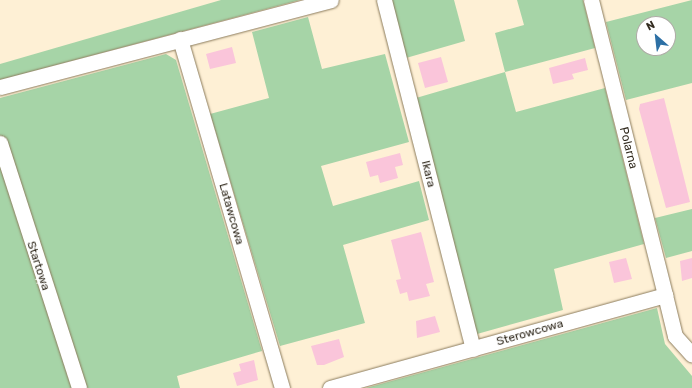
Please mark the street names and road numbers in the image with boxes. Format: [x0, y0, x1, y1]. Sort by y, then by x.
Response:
street label: Polarna [616, 126, 640, 170]
street label: Ikara [418, 159, 438, 189]
street label: Latawcowa [215, 182, 247, 246]
street label: Startowa [23, 240, 53, 292]
street label: Sterowcowa [495, 317, 565, 349]

